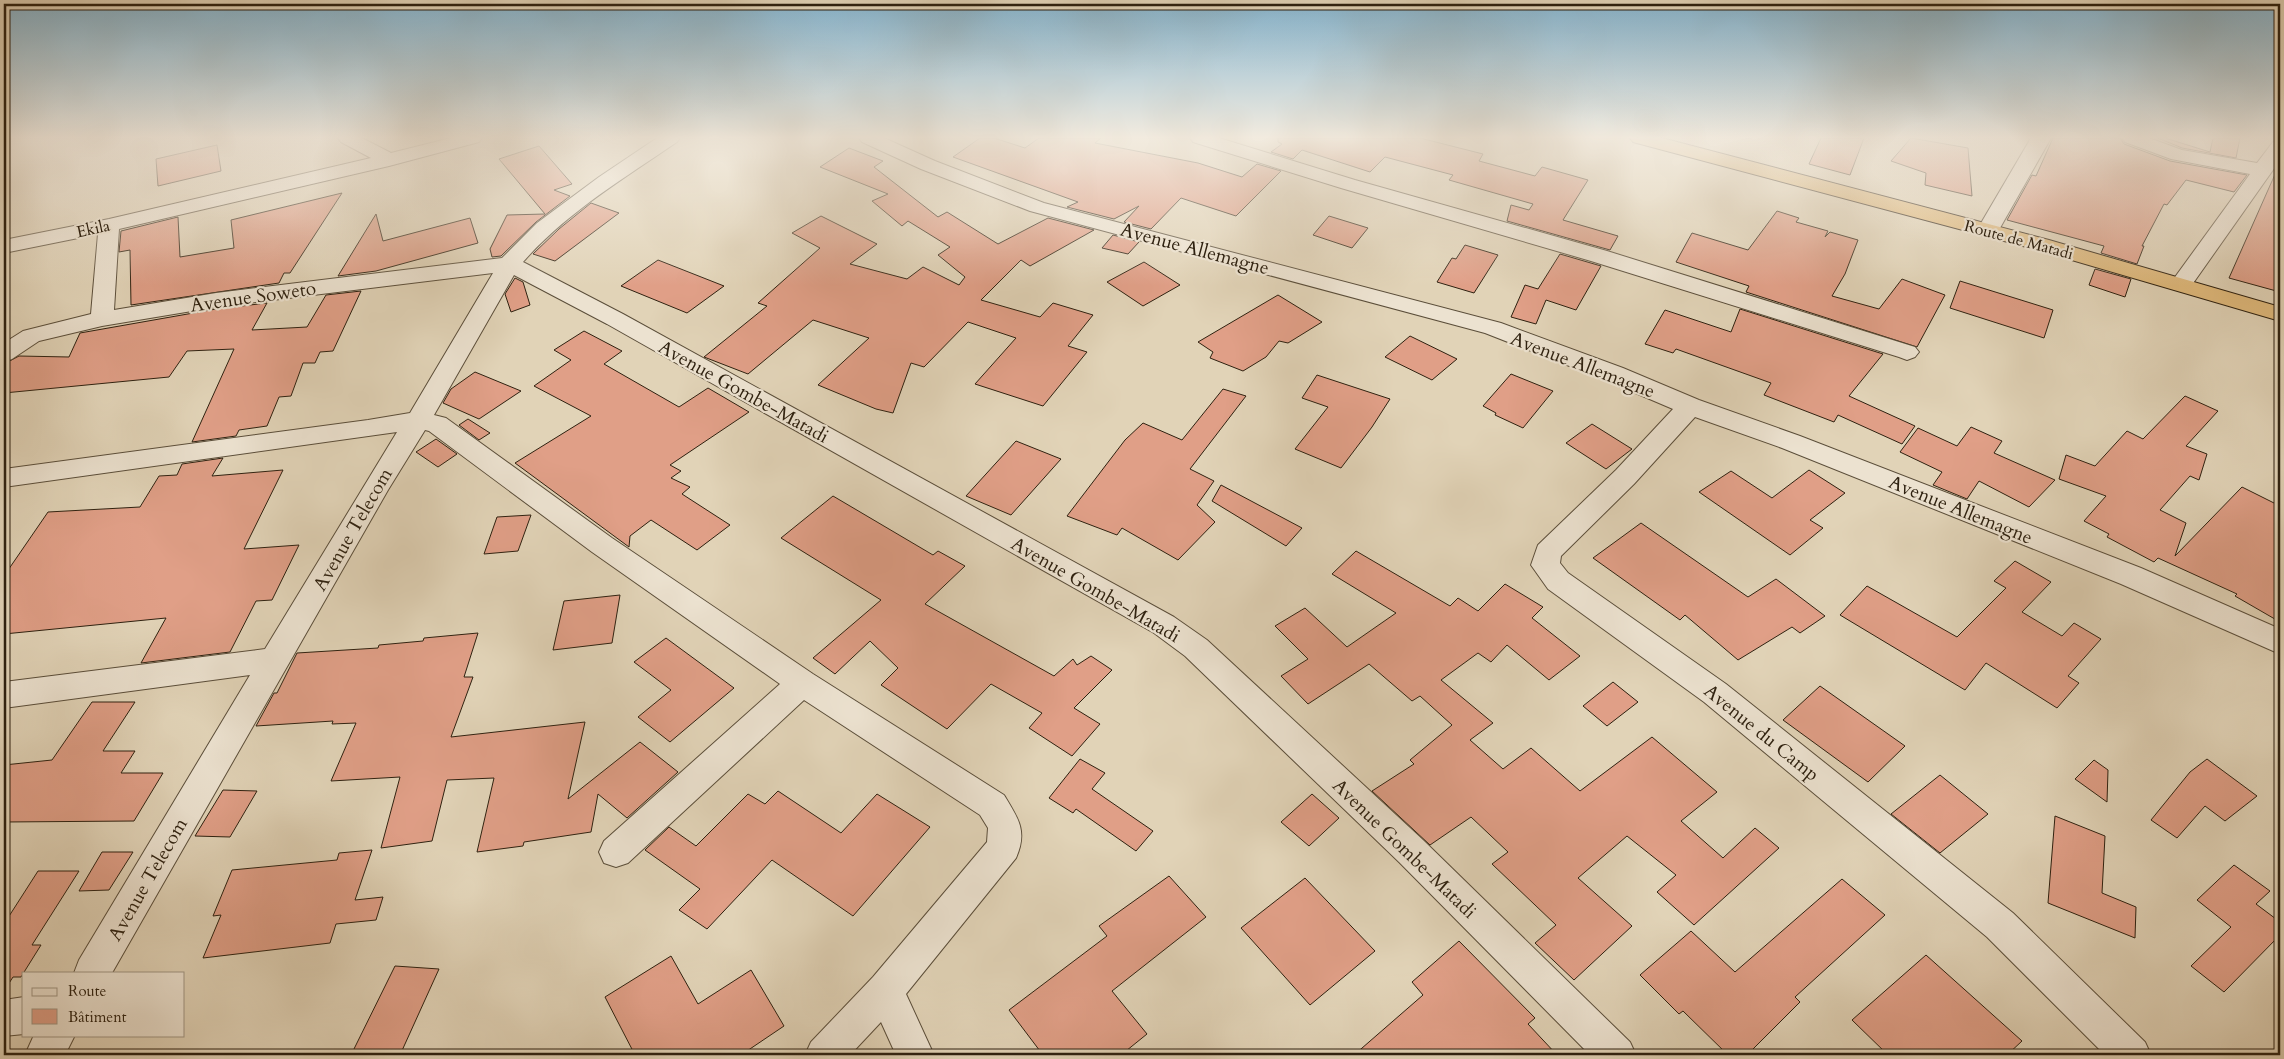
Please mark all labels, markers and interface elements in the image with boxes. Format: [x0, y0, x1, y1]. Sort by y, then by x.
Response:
street label: Ekila [74, 215, 112, 243]
street label: Route de Matadi [1962, 215, 2076, 265]
street label: Avenue Allemagne [1118, 217, 1272, 281]
street label: Avenue Soweto [189, 275, 318, 319]
street label: Avenue Allemagne [1507, 325, 1659, 404]
street label: Avenue Gombe-Matadi [654, 334, 833, 450]
street label: Avenue Telecom [307, 463, 399, 596]
street label: Avenue Allemagne [1885, 469, 2036, 551]
street label: Avenue Gombe-Matadi [1006, 531, 1185, 649]
street label: Avenue du Camp [1698, 678, 1824, 787]
street label: Avenue Gombe-Matadi [1327, 773, 1482, 924]
street label: Avenue Telecom [102, 813, 194, 946]
legend [22, 972, 185, 1036]
text: Route [68, 981, 106, 1001]
text: Bâtiment [68, 1007, 127, 1027]

